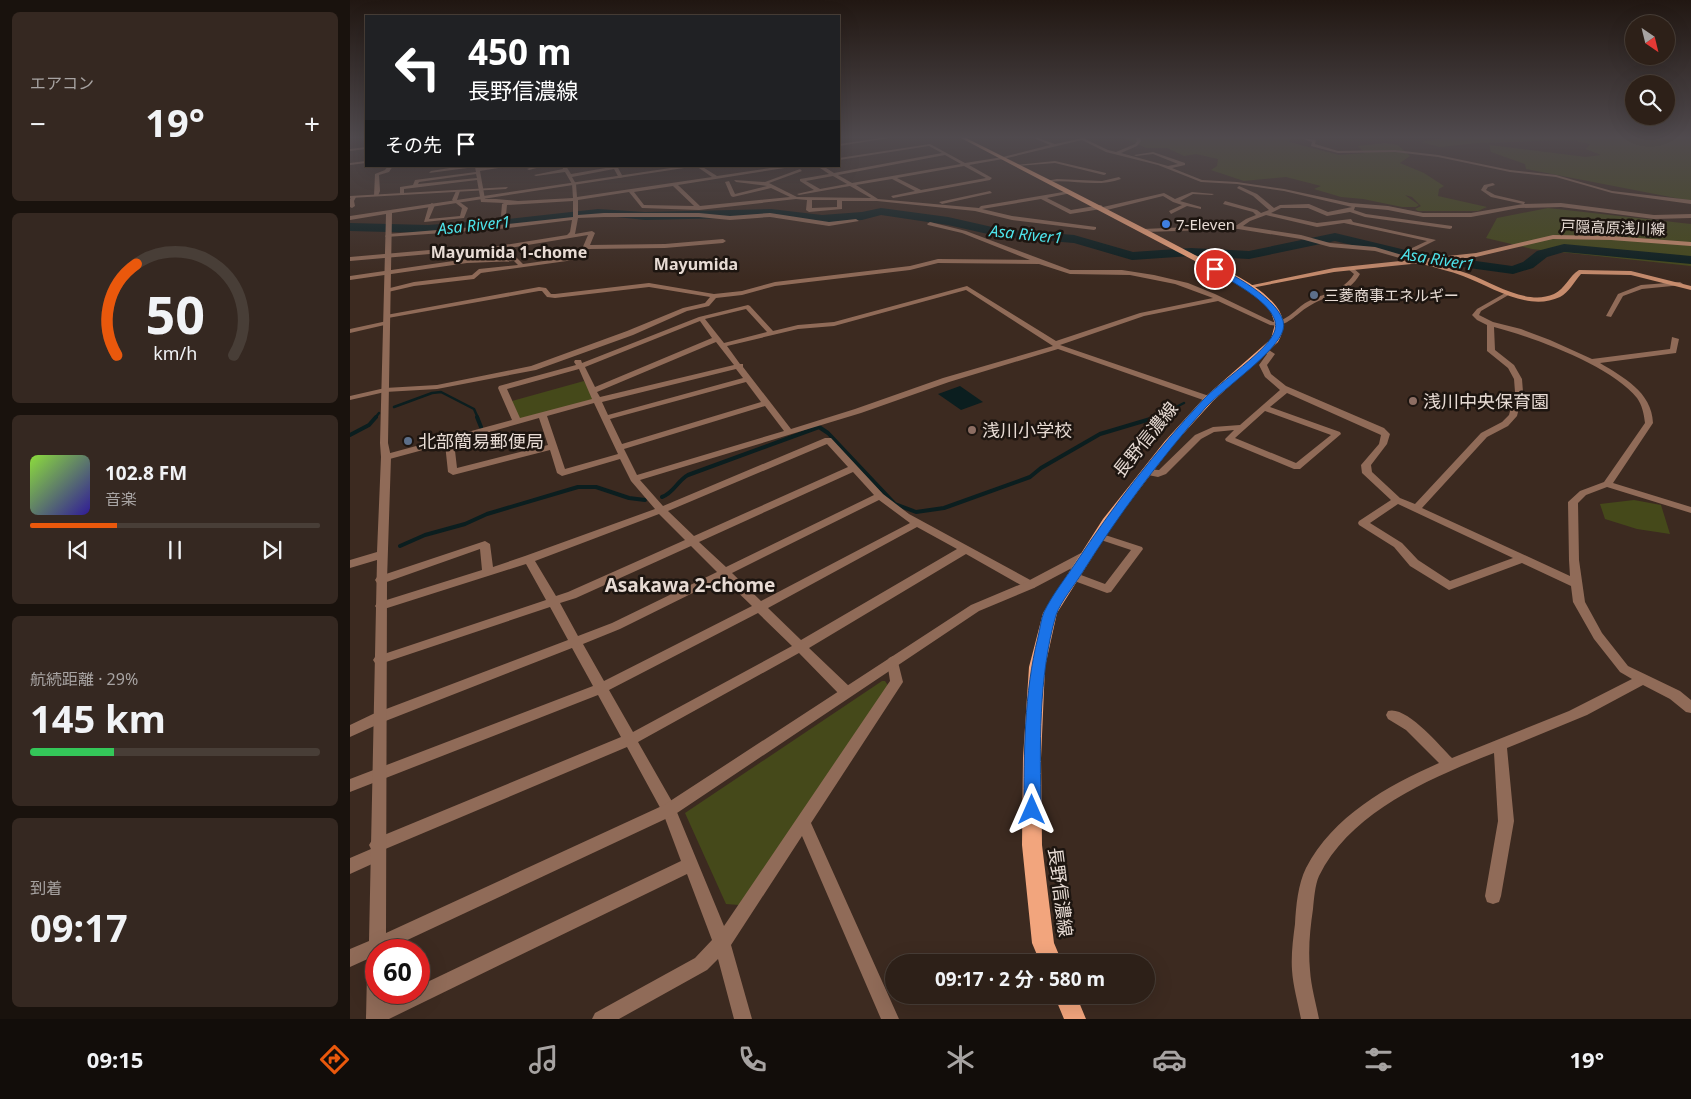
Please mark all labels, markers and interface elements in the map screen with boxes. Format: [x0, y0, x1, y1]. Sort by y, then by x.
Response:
north arrow [1625, 15, 1675, 65]
map controls [1625, 15, 1675, 125]
text: 450 m [468, 28, 571, 75]
icon: left [385, 35, 450, 100]
text: エアコン [30, 72, 94, 94]
text: 長野信濃線 [468, 75, 578, 105]
button: search [1625, 75, 1675, 125]
text: 19° [145, 96, 205, 148]
text: − [30, 104, 46, 142]
text: + [304, 104, 320, 142]
icon: arrive [452, 130, 480, 158]
text: その先 [385, 132, 442, 158]
water label: Asa River1 [436, 210, 511, 240]
place label: 7-Eleven [1176, 214, 1235, 234]
street label: 戸隠高原浅川線 [1560, 215, 1666, 239]
marker: 7-Eleven [1160, 218, 1172, 230]
water label: Asa River1 [988, 219, 1063, 249]
district label: Mayumida 1-chome [431, 241, 587, 263]
water label: Asa River1 [1399, 242, 1476, 276]
pin [1194, 248, 1236, 290]
district label: Mayumida [654, 253, 738, 275]
icon: arrive [1201, 255, 1229, 283]
text: 50 [145, 278, 205, 349]
place label: 三菱商事エネルギー [1324, 285, 1459, 305]
marker: 三菱商事エネルギー [1308, 289, 1320, 301]
text: km/h [153, 341, 197, 365]
place label: 浅川中央保育園 [1423, 389, 1549, 413]
marker: 浅川中央保育園 [1407, 395, 1419, 407]
street label: 長野信濃線 [1107, 396, 1183, 482]
place label: 浅川小学校 [982, 418, 1072, 442]
marker: 浅川小学校 [966, 424, 978, 436]
place label: 北部簡易郵便局 [418, 429, 544, 453]
marker: 北部簡易郵便局 [402, 435, 414, 447]
text: 102.8 FM [105, 460, 187, 486]
text: 音楽 [105, 488, 137, 510]
icon: previous [64, 536, 92, 564]
icon: pause [161, 536, 189, 564]
icon: next [258, 536, 286, 564]
district label: Asakawa 2-chome [605, 572, 775, 598]
text: 航続距離 · 29% [30, 668, 138, 690]
text: 145 km [30, 692, 166, 744]
position arrow [1005, 783, 1057, 835]
street label: 長野信濃線 [1044, 846, 1078, 938]
text: 到着 [30, 877, 62, 899]
text: 09:17 [30, 901, 128, 953]
speed limit sign: 60 [365, 939, 430, 1004]
text: 09:17 · 2 分 · 580 m [935, 966, 1105, 992]
icon: directions [317, 1042, 352, 1077]
icon: music [526, 1042, 561, 1077]
icon: phone [735, 1042, 770, 1077]
icon: climate [943, 1042, 978, 1077]
icon: car [1152, 1042, 1187, 1077]
icon: filters [1361, 1042, 1396, 1077]
text: 09:15 [87, 1044, 143, 1074]
text: 19° [1570, 1044, 1604, 1074]

